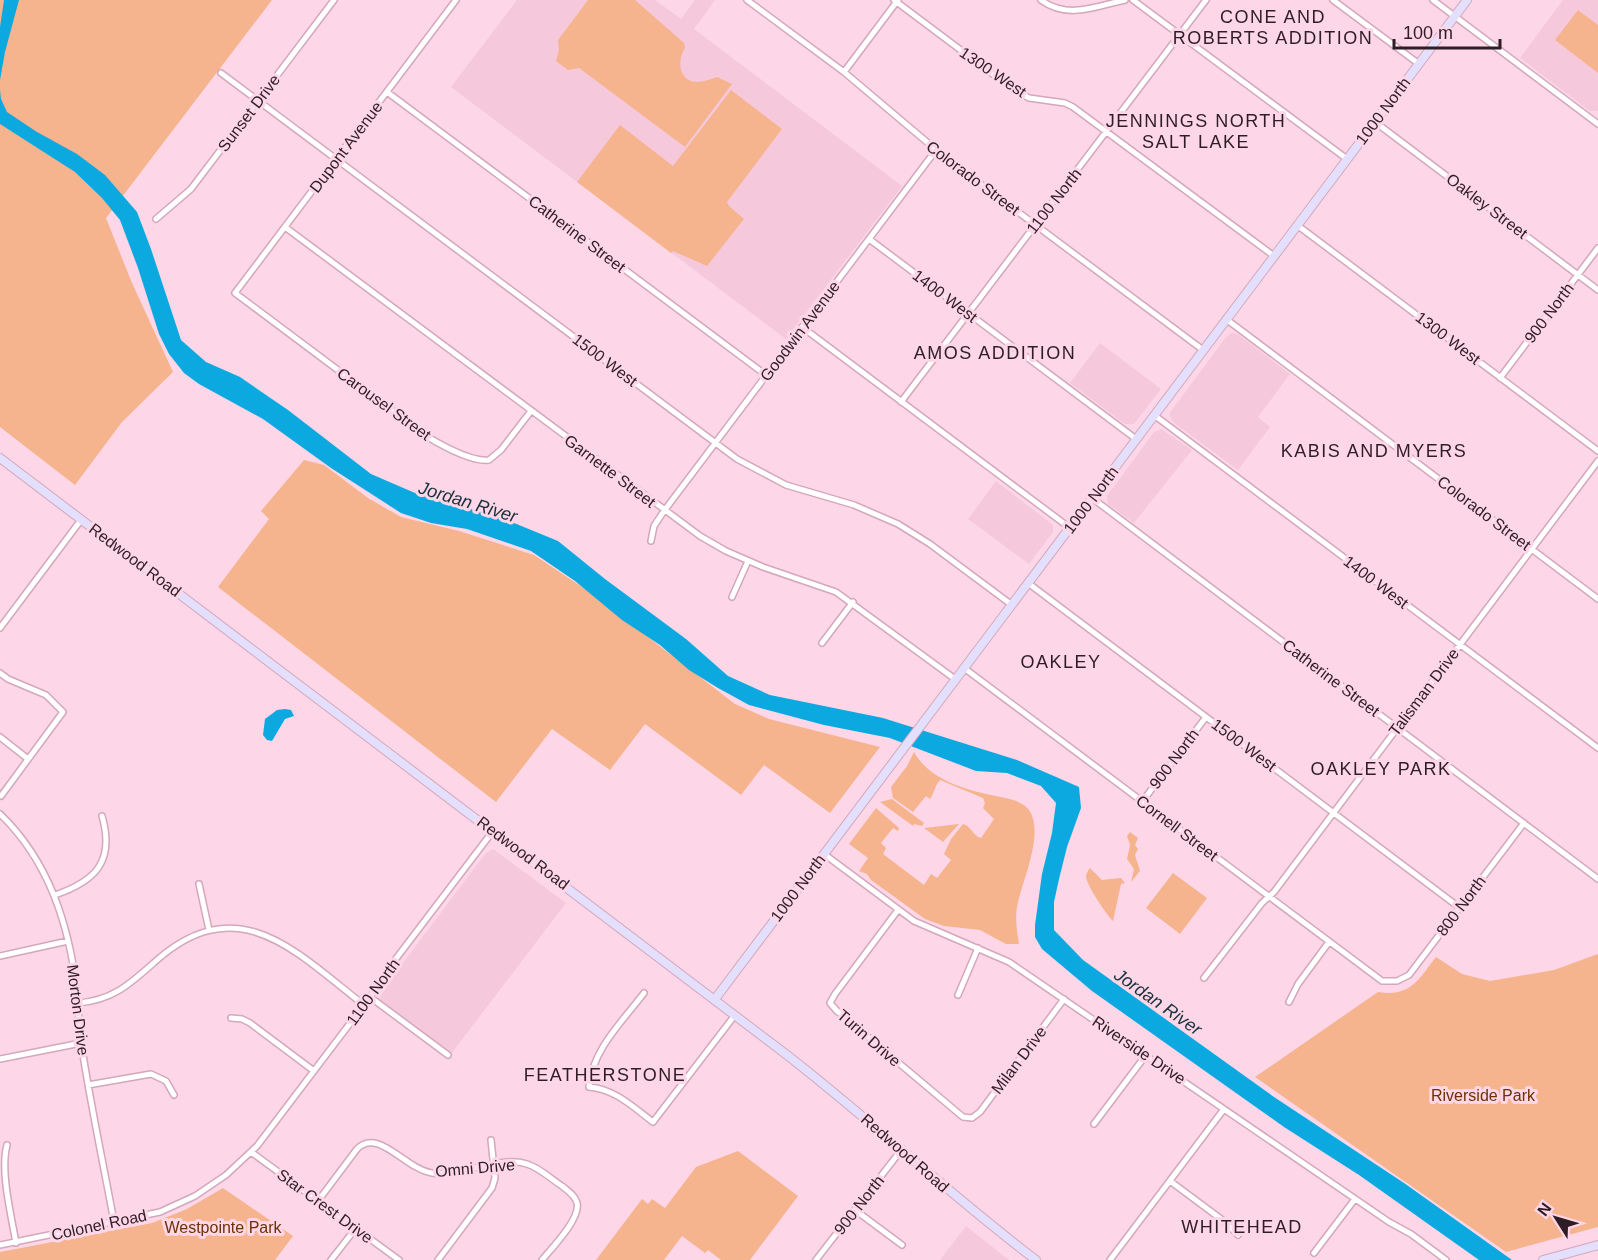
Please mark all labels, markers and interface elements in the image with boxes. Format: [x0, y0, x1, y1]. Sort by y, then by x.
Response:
district label: CONE AND ROBERTS ADDITION [1173, 7, 1373, 48]
scale bar [1394, 12, 1500, 50]
text: 100 m [1403, 23, 1453, 43]
street label: 1300 West [957, 44, 1030, 101]
street label: Sunset Drive [215, 71, 283, 155]
street label: 1000 North [1352, 74, 1414, 148]
street label: Dupont Avenue [306, 98, 386, 196]
district label: JENNINGS NORTH SALT LAKE [1106, 111, 1286, 152]
street label: Colorado Street [923, 137, 1023, 219]
street label: 1100 North [1023, 165, 1085, 237]
street label: Oakley Street [1443, 170, 1531, 242]
street label: Catherine Street [525, 192, 629, 276]
street label: 1400 West [909, 266, 981, 326]
street label: Goodwin Avenue [757, 278, 843, 384]
street label: 900 North [1521, 280, 1577, 346]
street label: 1300 West [1412, 308, 1484, 368]
street label: 1500 West [569, 330, 641, 390]
district label: AMOS ADDITION [914, 343, 1076, 363]
street label: Carousel Street [334, 364, 434, 444]
street label: Garnette Street [561, 431, 659, 511]
district label: KABIS AND MYERS [1281, 441, 1467, 461]
street label: 1000 North [1060, 463, 1122, 537]
street label: Colorado Street [1434, 472, 1534, 554]
water label: Jordan River [415, 477, 521, 527]
street label: Redwood Road [86, 520, 184, 600]
street label: 1400 West [1340, 552, 1412, 612]
street label: Catherine Street [1279, 636, 1383, 720]
street label: Talisman Drive [1386, 645, 1462, 739]
district label: OAKLEY [1020, 652, 1102, 672]
street label: 1500 West [1208, 715, 1280, 775]
street label: 900 North [1146, 726, 1202, 792]
district label: OAKLEY PARK [1311, 759, 1451, 779]
street label: Cornell Street [1133, 792, 1222, 865]
street label: Redwood Road [474, 813, 572, 893]
street label: 1000 North [767, 851, 829, 925]
street label: 800 North [1433, 873, 1489, 939]
street label: 1100 North [343, 955, 403, 1029]
street label: Morton Drive [64, 964, 92, 1057]
water label: Jordan River [1110, 964, 1206, 1040]
street label: Turin Drive [834, 1006, 904, 1070]
street label: Riverside Drive [1089, 1013, 1189, 1087]
street label: Milan Drive [988, 1023, 1050, 1097]
district label: FEATHERSTONE [524, 1065, 686, 1085]
park label: Riverside Park [1431, 1087, 1536, 1104]
street label: Redwood Road [858, 1110, 952, 1196]
street label: Omni Drive [434, 1156, 516, 1180]
street label: Star Crest Drive [274, 1166, 376, 1246]
street label: 900 North [831, 1172, 887, 1238]
north arrow [1526, 1188, 1586, 1248]
text: N [1534, 1200, 1555, 1219]
street label: Colonel Road [50, 1207, 148, 1243]
district label: WHITEHEAD [1181, 1217, 1303, 1237]
park label: Westpointe Park [164, 1219, 283, 1236]

